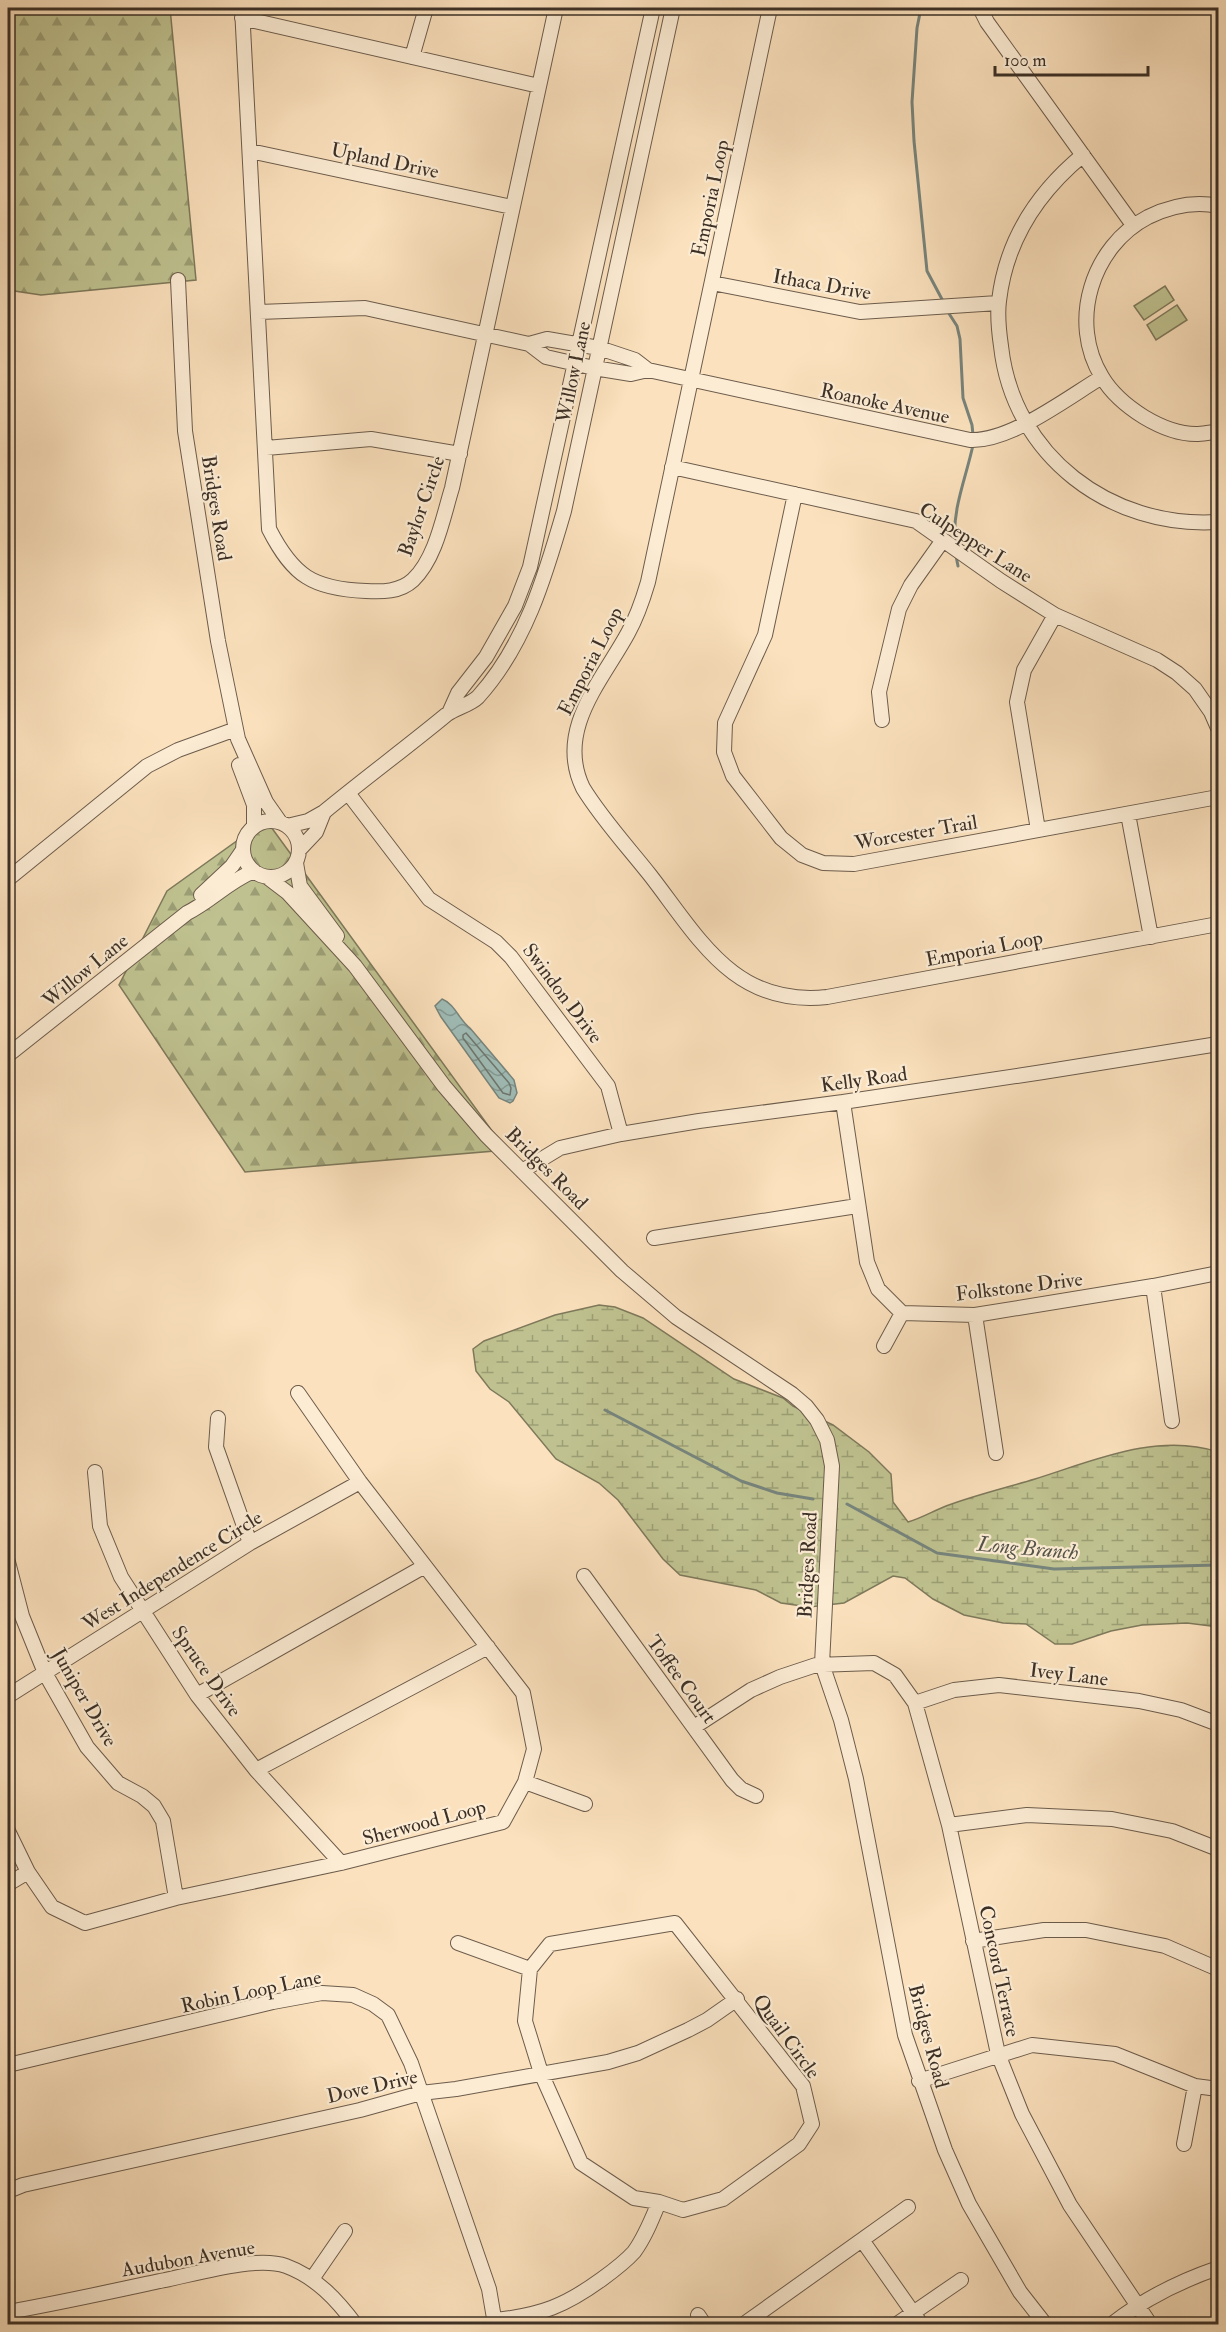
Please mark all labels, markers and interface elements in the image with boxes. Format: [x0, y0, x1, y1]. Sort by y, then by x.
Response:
scale bar [995, 39, 1148, 77]
text: 100 m [1004, 49, 1047, 72]
street label: Upland Drive [328, 137, 441, 185]
street label: Emporia Loop [686, 137, 736, 259]
street label: Ithaca Drive [771, 264, 873, 305]
street label: Willow Lane [550, 319, 596, 426]
street label: Roanoke Avenue [818, 378, 952, 429]
street label: Bridges Road [196, 453, 237, 563]
street label: Baylor Circle [393, 453, 450, 560]
street label: Culpepper Lane [914, 497, 1037, 589]
street label: Emporia Loop [552, 603, 629, 720]
street label: Worcester Trail [852, 809, 979, 856]
street label: Emporia Loop [923, 925, 1045, 973]
street label: Willow Lane [37, 928, 133, 1013]
street label: Swindon Drive [517, 938, 608, 1048]
street label: Kelly Road [819, 1061, 909, 1098]
street label: Bridges Road [500, 1122, 593, 1215]
street label: Folkstone Drive [954, 1266, 1084, 1307]
street label: West Independence Circle [77, 1505, 267, 1637]
street label: Bridges Road [792, 1511, 823, 1619]
water label: Long Branch [975, 1531, 1080, 1566]
street label: Spruce Drive [165, 1621, 247, 1722]
street label: Toffee Court [641, 1630, 722, 1729]
street label: Juniper Drive [45, 1643, 123, 1751]
street label: Ivey Lane [1028, 1657, 1110, 1692]
street label: Sherwood Loop [360, 1794, 489, 1852]
street label: Concord Terrace [973, 1903, 1026, 2039]
street label: Robin Loop Lane [179, 1964, 324, 2020]
street label: Bridges Road [903, 1981, 954, 2091]
street label: Quail Circle [747, 1989, 826, 2084]
street label: Dove Drive [324, 2064, 420, 2109]
street label: Audubon Avenue [118, 2234, 257, 2283]

